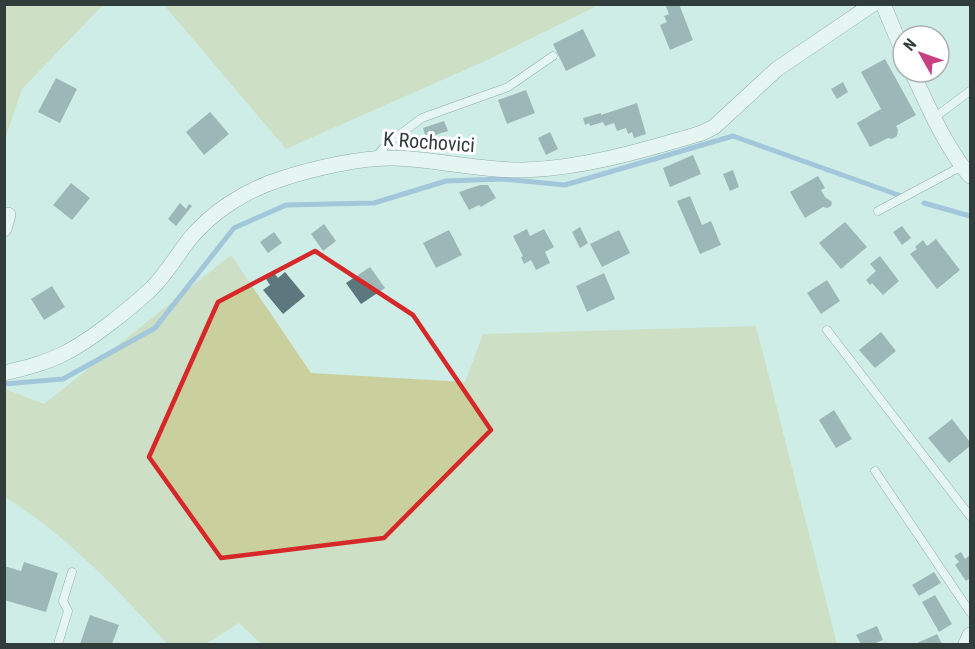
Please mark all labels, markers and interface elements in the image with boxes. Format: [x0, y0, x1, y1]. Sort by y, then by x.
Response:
north arrow [891, 24, 951, 84]
text: N [899, 35, 920, 55]
street label: K Rochovici [382, 127, 476, 157]

